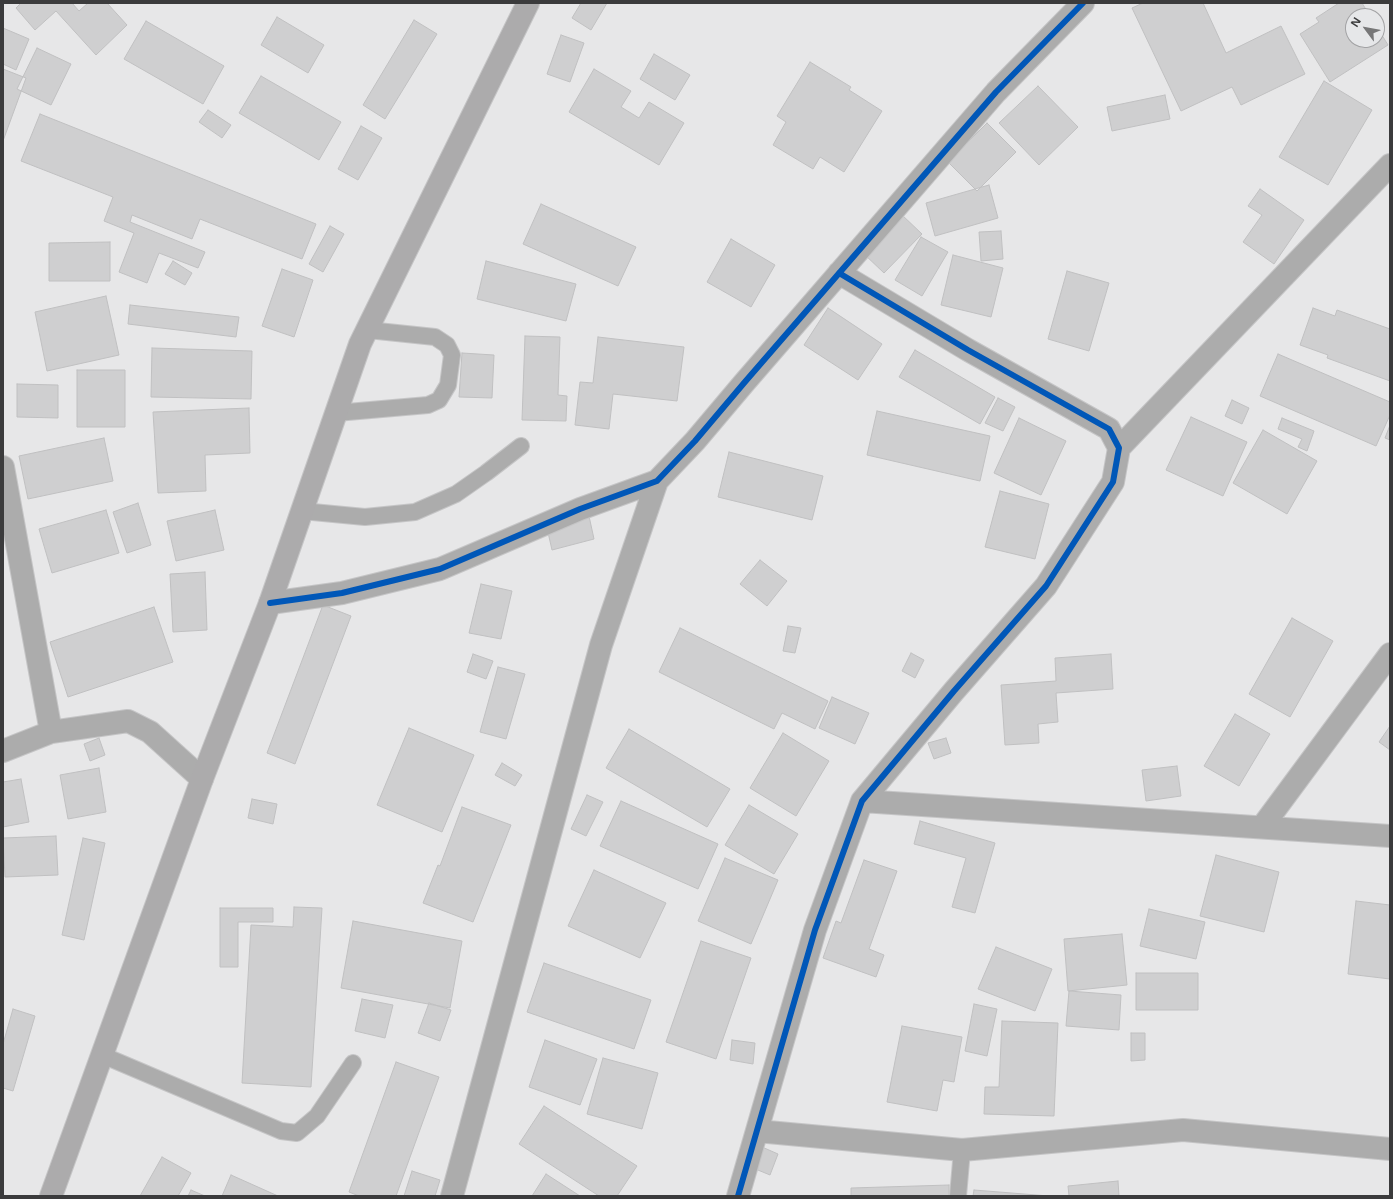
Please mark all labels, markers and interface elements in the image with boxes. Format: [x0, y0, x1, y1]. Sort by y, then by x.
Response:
north arrow [1345, 8, 1385, 48]
text: N [1347, 14, 1364, 30]

